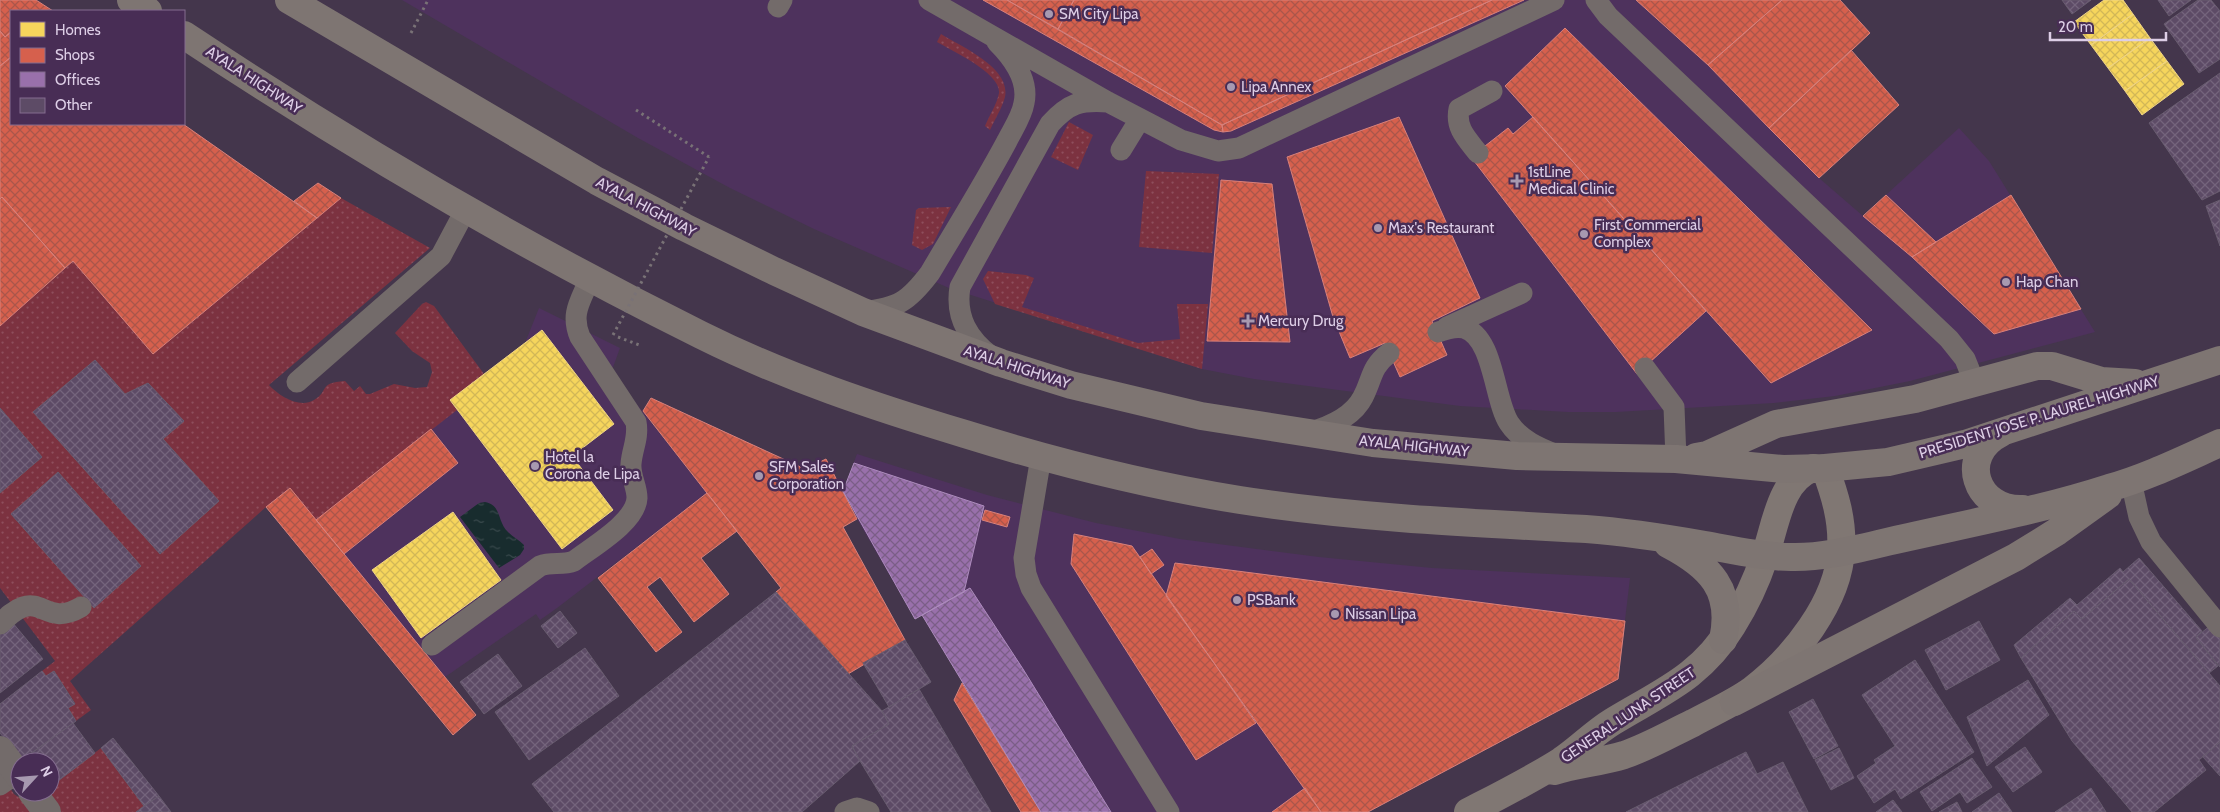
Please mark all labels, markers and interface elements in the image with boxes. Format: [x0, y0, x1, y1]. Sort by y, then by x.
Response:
place label: SM City Lipa [1059, 5, 1139, 23]
marker: SM City Lipa [1043, 8, 1055, 20]
legend [10, 10, 185, 125]
scale bar [2050, 10, 2166, 42]
text: 20 m [2058, 18, 2093, 36]
text: Homes [55, 21, 101, 39]
street label: AYALA HIGHWAY [203, 42, 306, 118]
text: Shops [55, 46, 95, 64]
text: Offices [55, 71, 100, 89]
place label: Lipa Annex [1241, 78, 1311, 96]
marker: Lipa Annex [1225, 81, 1237, 93]
text: Other [55, 96, 92, 114]
place label: 1stLine Medical Clinic [1528, 163, 1615, 198]
street label: AYALA HIGHWAY [593, 173, 700, 241]
marker: 1stLine Medical Clinic [1510, 174, 1524, 188]
place label: First Commercial Complex [1594, 216, 1701, 251]
place label: Max's Restaurant [1388, 219, 1494, 237]
marker: Max's Restaurant [1372, 222, 1384, 234]
marker: First Commercial Complex [1578, 228, 1590, 240]
place label: Hap Chan [2016, 273, 2078, 291]
marker: Hap Chan [2000, 276, 2012, 288]
place label: Mercury Drug [1258, 312, 1344, 330]
marker: Mercury Drug [1242, 315, 1254, 327]
street label: AYALA HIGHWAY [962, 341, 1073, 393]
street label: PRESIDENT JOSE P. LAUREL HIGHWAY [1917, 372, 2162, 462]
street label: AYALA HIGHWAY [1358, 431, 1470, 461]
place label: Hotel la Corona de Lipa [545, 448, 640, 483]
place label: SFM Sales Corporation [769, 458, 844, 493]
marker: Hotel la Corona de Lipa [529, 460, 541, 472]
marker: SFM Sales Corporation [753, 470, 765, 482]
place label: PSBank [1247, 591, 1296, 609]
marker: PSBank [1231, 594, 1243, 606]
place label: Nissan Lipa [1345, 605, 1417, 623]
marker: Nissan Lipa [1329, 608, 1341, 620]
street label: GENERAL LUNA STREET [1557, 663, 1699, 767]
north arrow [10, 752, 60, 802]
text: N [36, 763, 57, 780]

